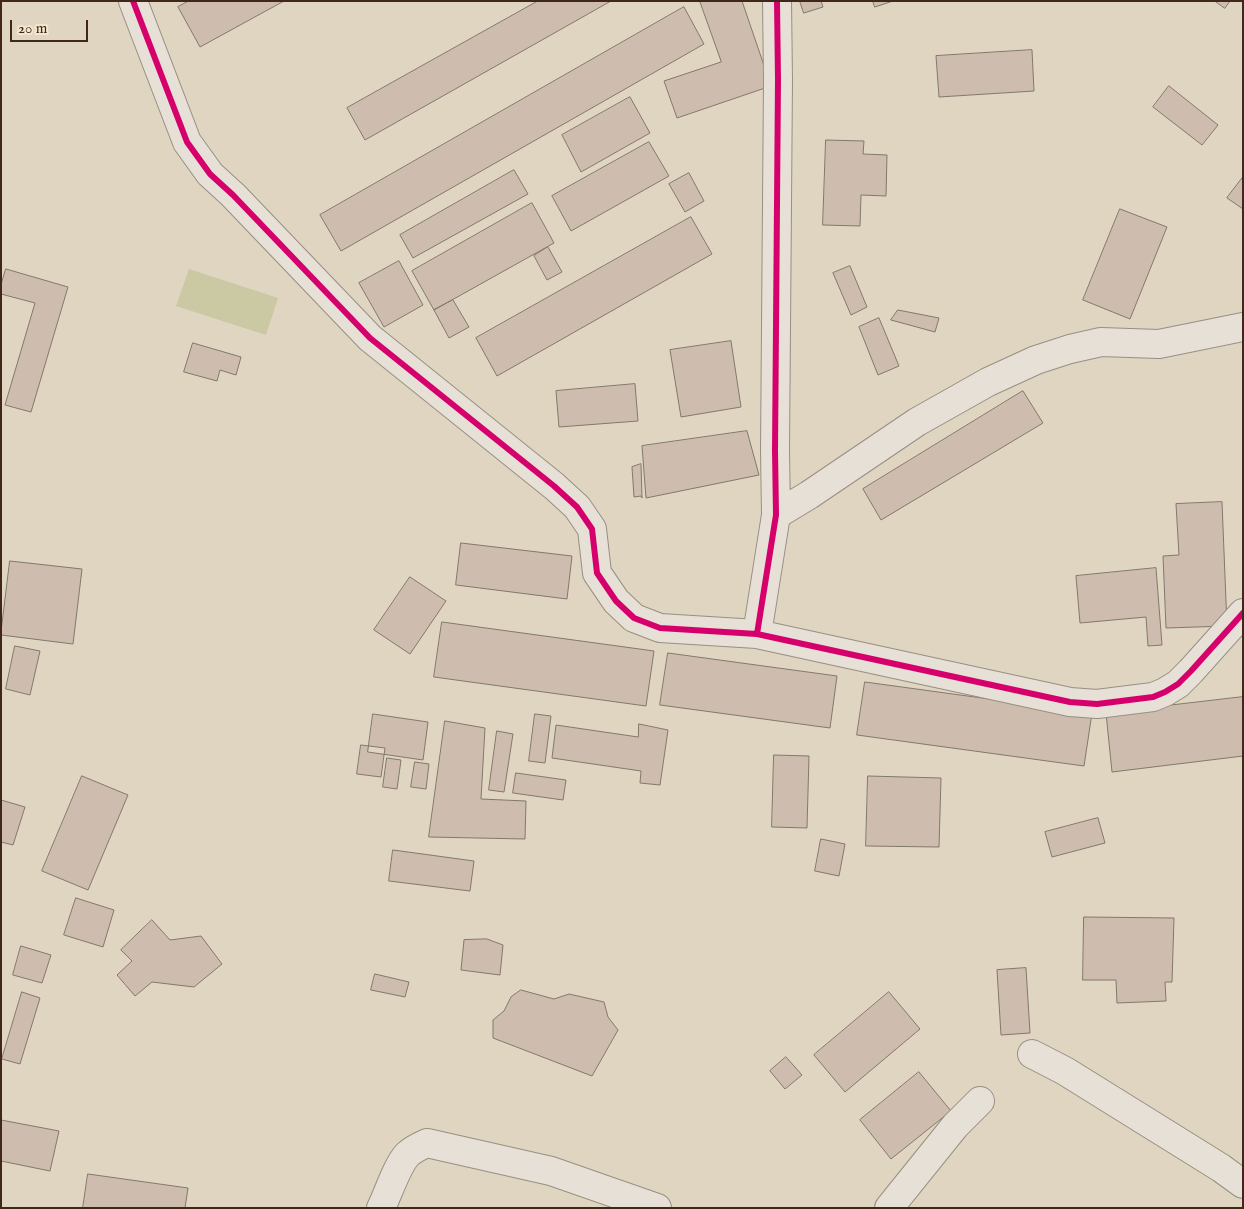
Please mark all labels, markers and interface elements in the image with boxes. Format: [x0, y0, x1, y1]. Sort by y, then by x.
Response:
scale bar [12, 10, 90, 42]
text: 20 m [18, 19, 47, 38]

